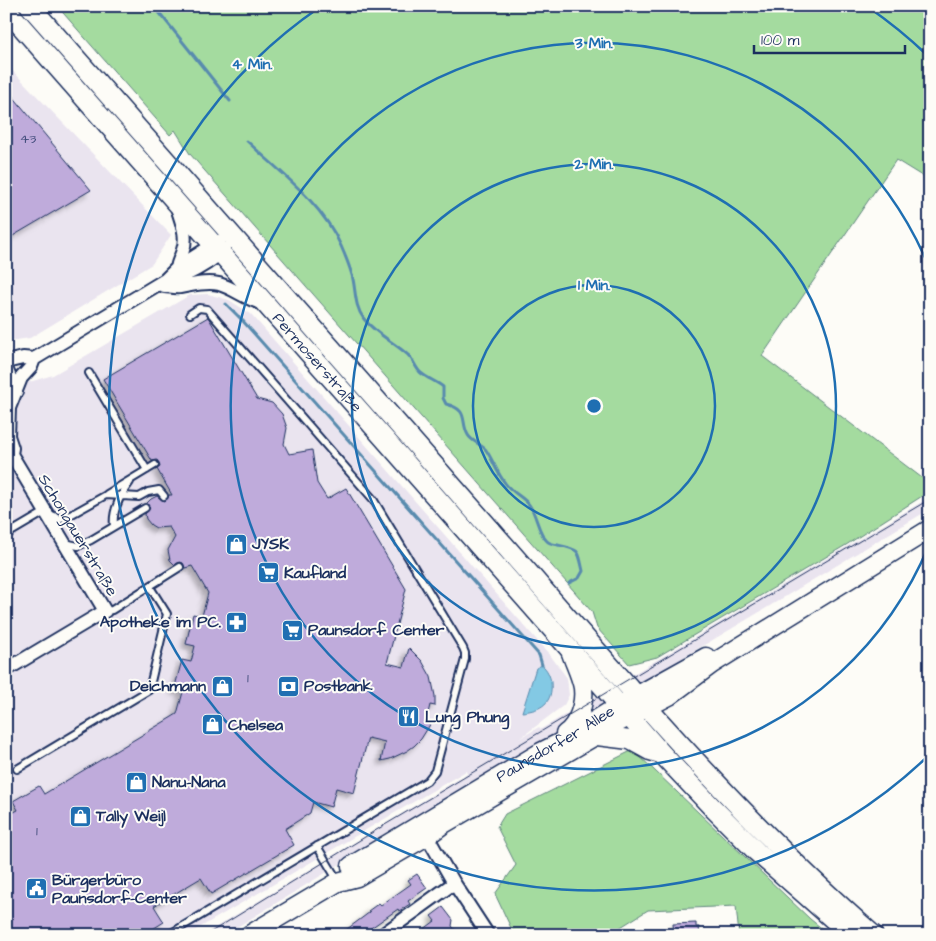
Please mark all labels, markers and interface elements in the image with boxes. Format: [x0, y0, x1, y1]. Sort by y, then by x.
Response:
scale bar [754, 22, 905, 54]
text: 100 m [761, 30, 800, 51]
text: 3 Min. [574, 33, 613, 54]
text: 4 Min. [232, 54, 272, 75]
house number: 43 [20, 129, 36, 149]
text: 2 Min. [574, 154, 613, 175]
text: 1 Min. [578, 275, 610, 296]
street label: Permoserstraße [267, 308, 367, 417]
centre of rings [585, 397, 603, 415]
street label: Schongauerstraße [32, 470, 123, 601]
shop icon: JYSK [224, 532, 248, 556]
place label: JYSK [251, 533, 289, 555]
supermarket icon: Kaufland [256, 561, 280, 585]
place label: Kaufland [284, 562, 347, 584]
pharmacy icon: Apotheke im PC. [225, 610, 249, 634]
place label: Apotheke im PC. [100, 611, 221, 633]
supermarket icon: Paunsdorf Center [280, 618, 304, 642]
place label: Paunsdorf Center [308, 619, 445, 641]
house number: 1 [247, 668, 249, 688]
shop icon: Deichmann [210, 674, 234, 698]
bank icon: Postbank [276, 674, 300, 698]
place label: Deichmann [130, 675, 206, 697]
place label: Postbank [304, 675, 373, 697]
street label: Paunsdorfer Allee [492, 700, 619, 788]
restaurant icon: Lung Phung [397, 705, 421, 729]
place label: Lung Phung [425, 706, 510, 730]
shop icon: Chelsea [200, 713, 224, 737]
place label: Chelsea [228, 714, 284, 736]
shop icon: Nanu-Nana [124, 770, 148, 794]
place label: Nanu-Nana [152, 771, 226, 793]
shop icon: Tally Weijl [68, 804, 92, 828]
place label: Tally Weijl [95, 805, 166, 828]
house number: 1 [36, 821, 38, 841]
place label: Bürgerbüro Paunsdorf-Center [52, 869, 187, 909]
public building icon: Bürgerbüro Paunsdorf-Center [24, 877, 48, 901]

